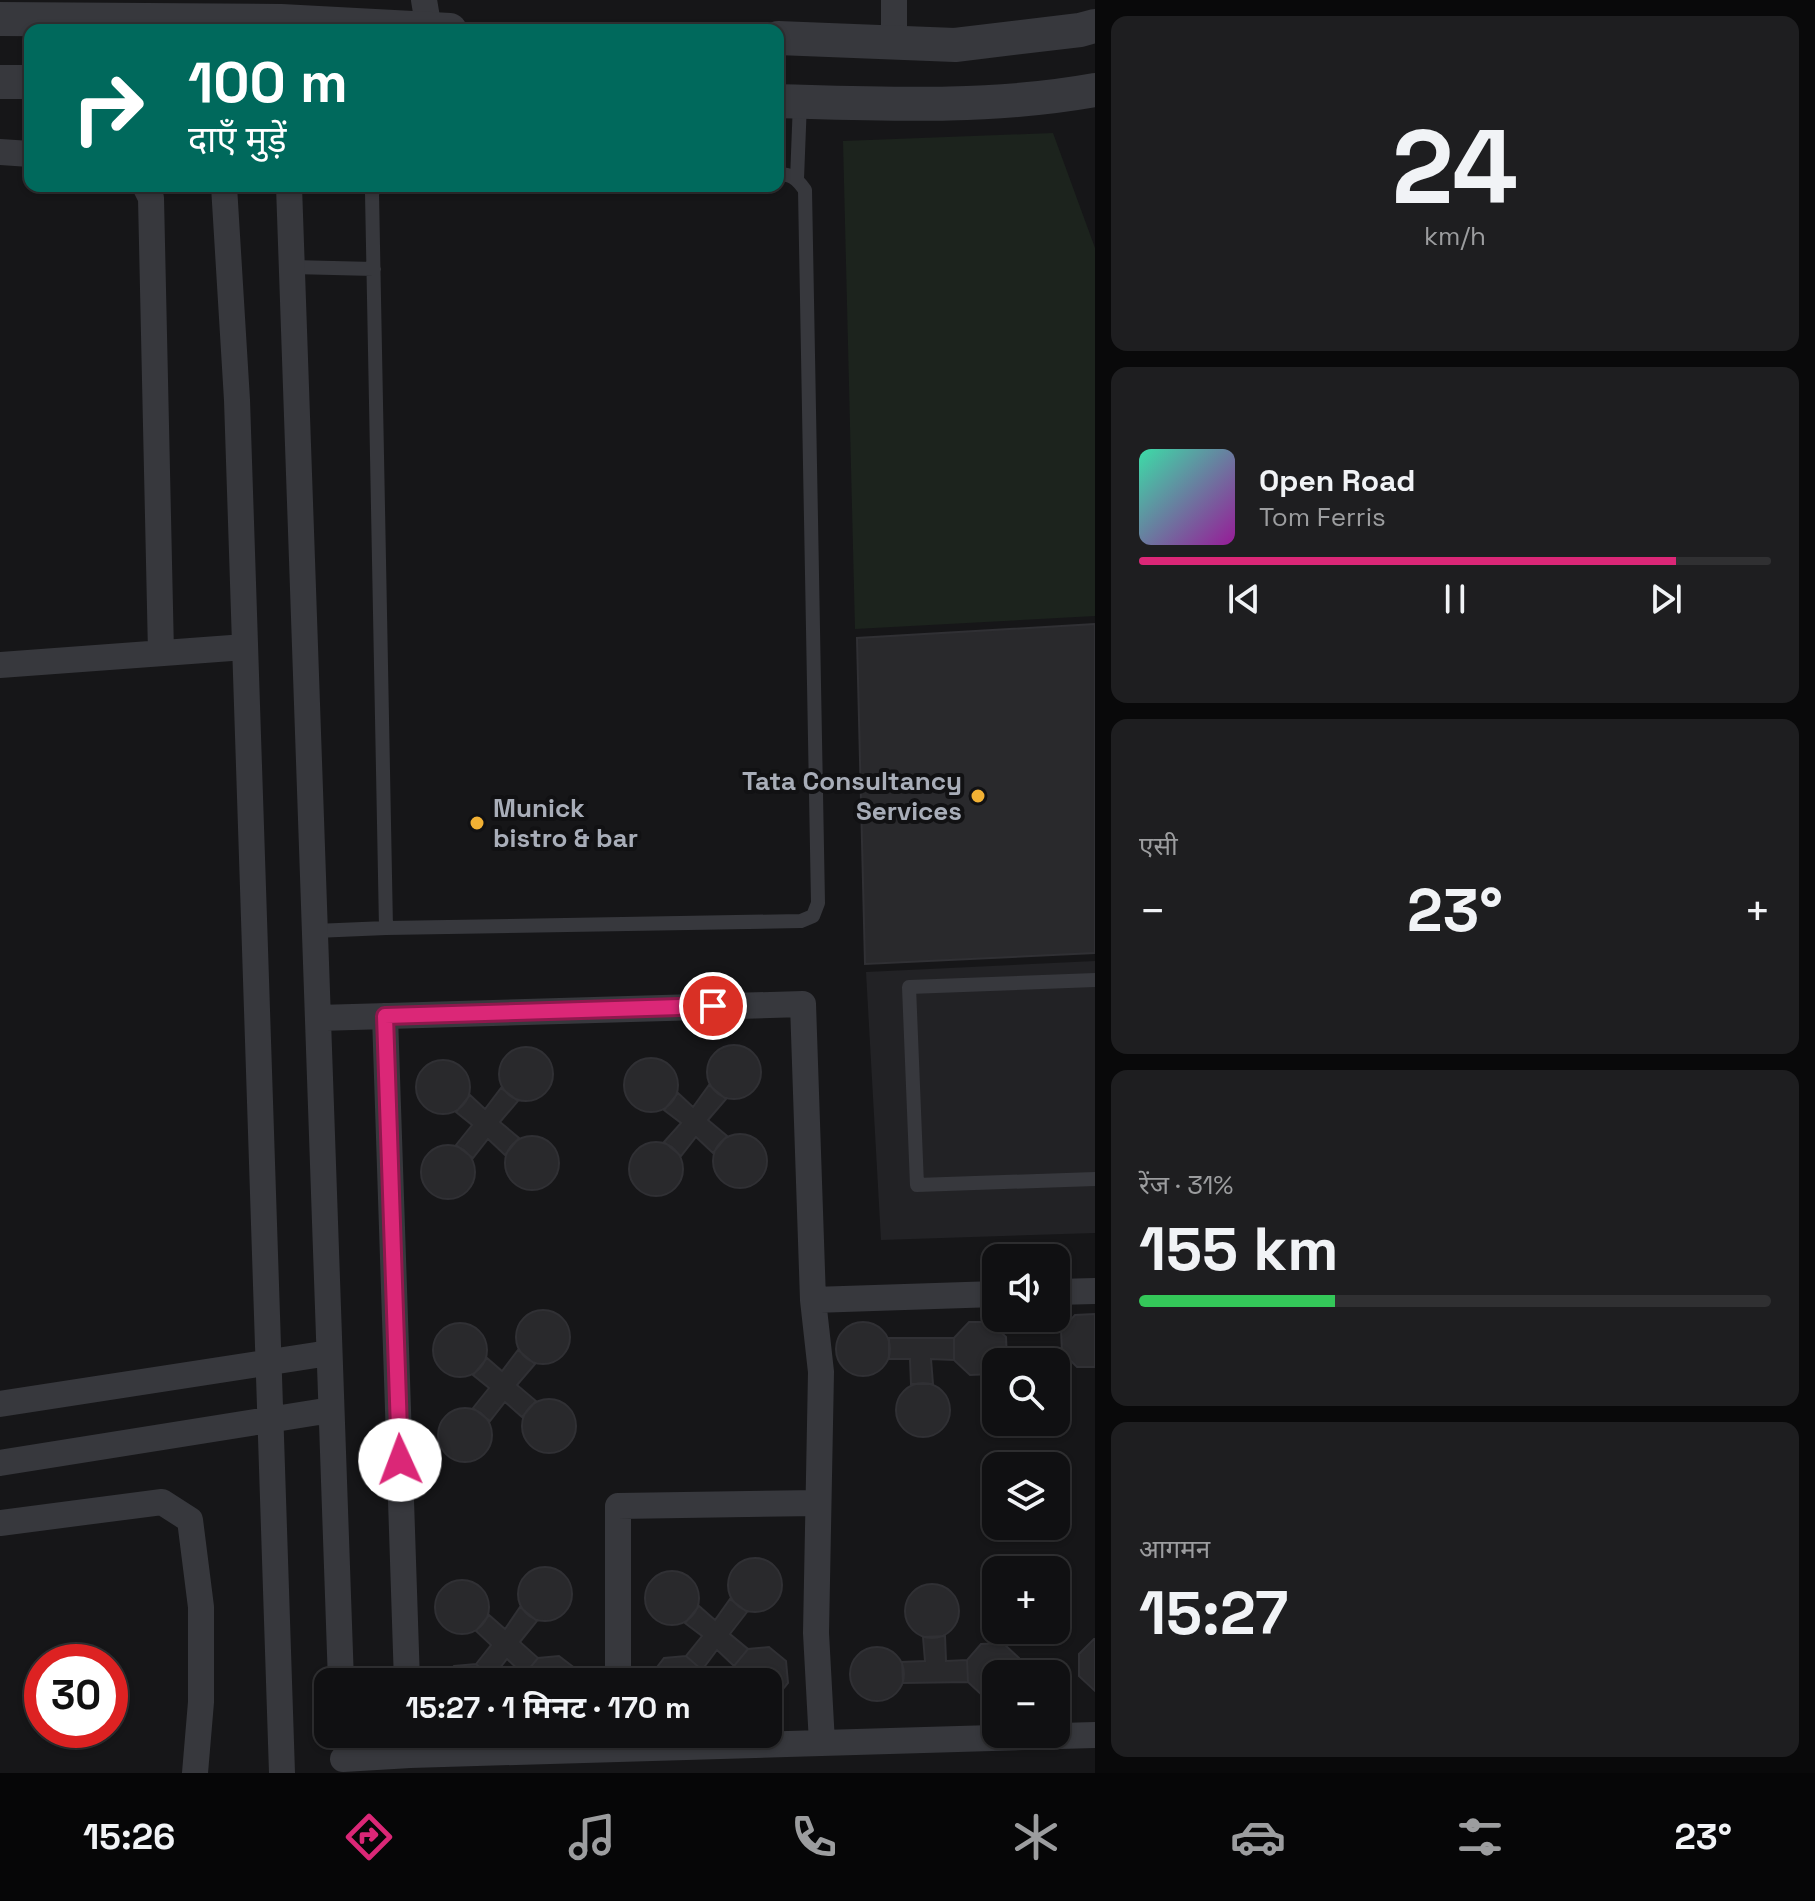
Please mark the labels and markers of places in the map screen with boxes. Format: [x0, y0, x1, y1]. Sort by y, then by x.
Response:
place label: Tata Consultancy Services [742, 764, 962, 828]
marker: Tata Consultancy Services [969, 787, 987, 805]
place label: Munick bistro & bar [493, 791, 638, 855]
marker: Munick bistro & bar [468, 814, 486, 832]
pin [679, 972, 747, 1040]

